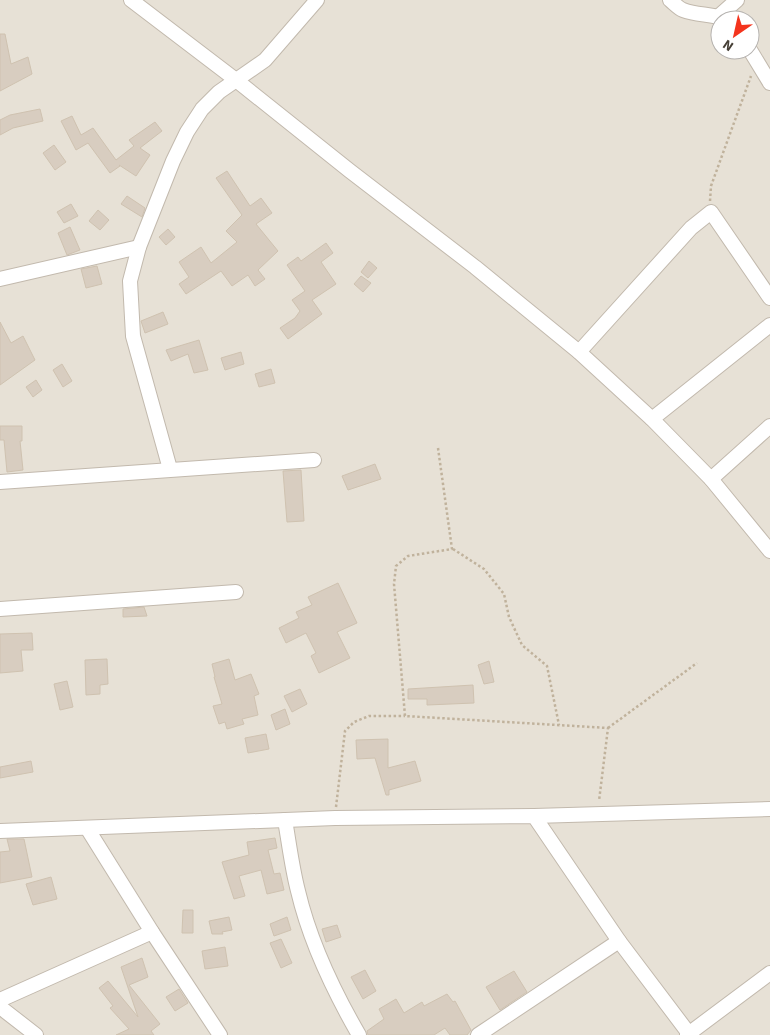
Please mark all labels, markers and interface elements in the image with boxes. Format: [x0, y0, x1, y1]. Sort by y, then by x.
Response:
north arrow [710, 10, 760, 60]
text: N [719, 34, 738, 56]

